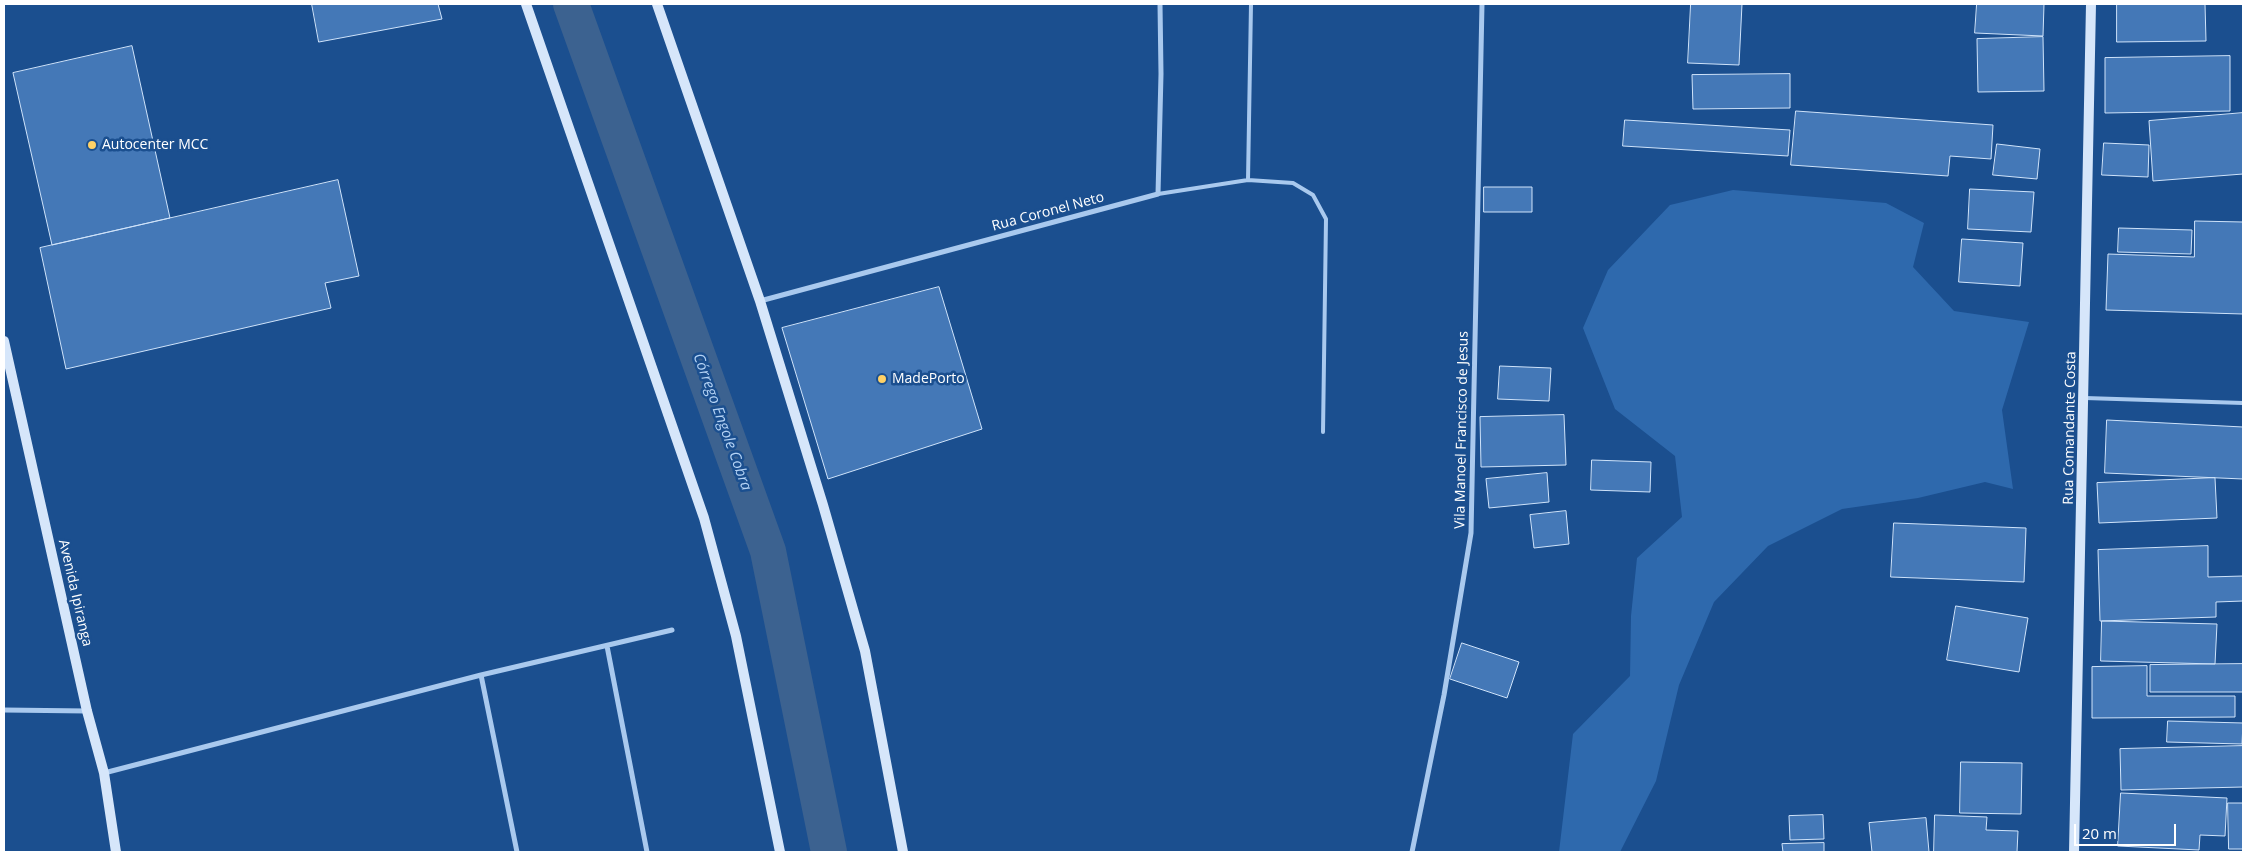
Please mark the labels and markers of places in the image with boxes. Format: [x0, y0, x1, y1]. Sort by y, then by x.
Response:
place label: Autocenter MCC [102, 137, 208, 153]
marker: Autocenter MCC [86, 139, 98, 151]
place label: MadePorto [892, 371, 965, 387]
marker: MadePorto [876, 373, 888, 385]

